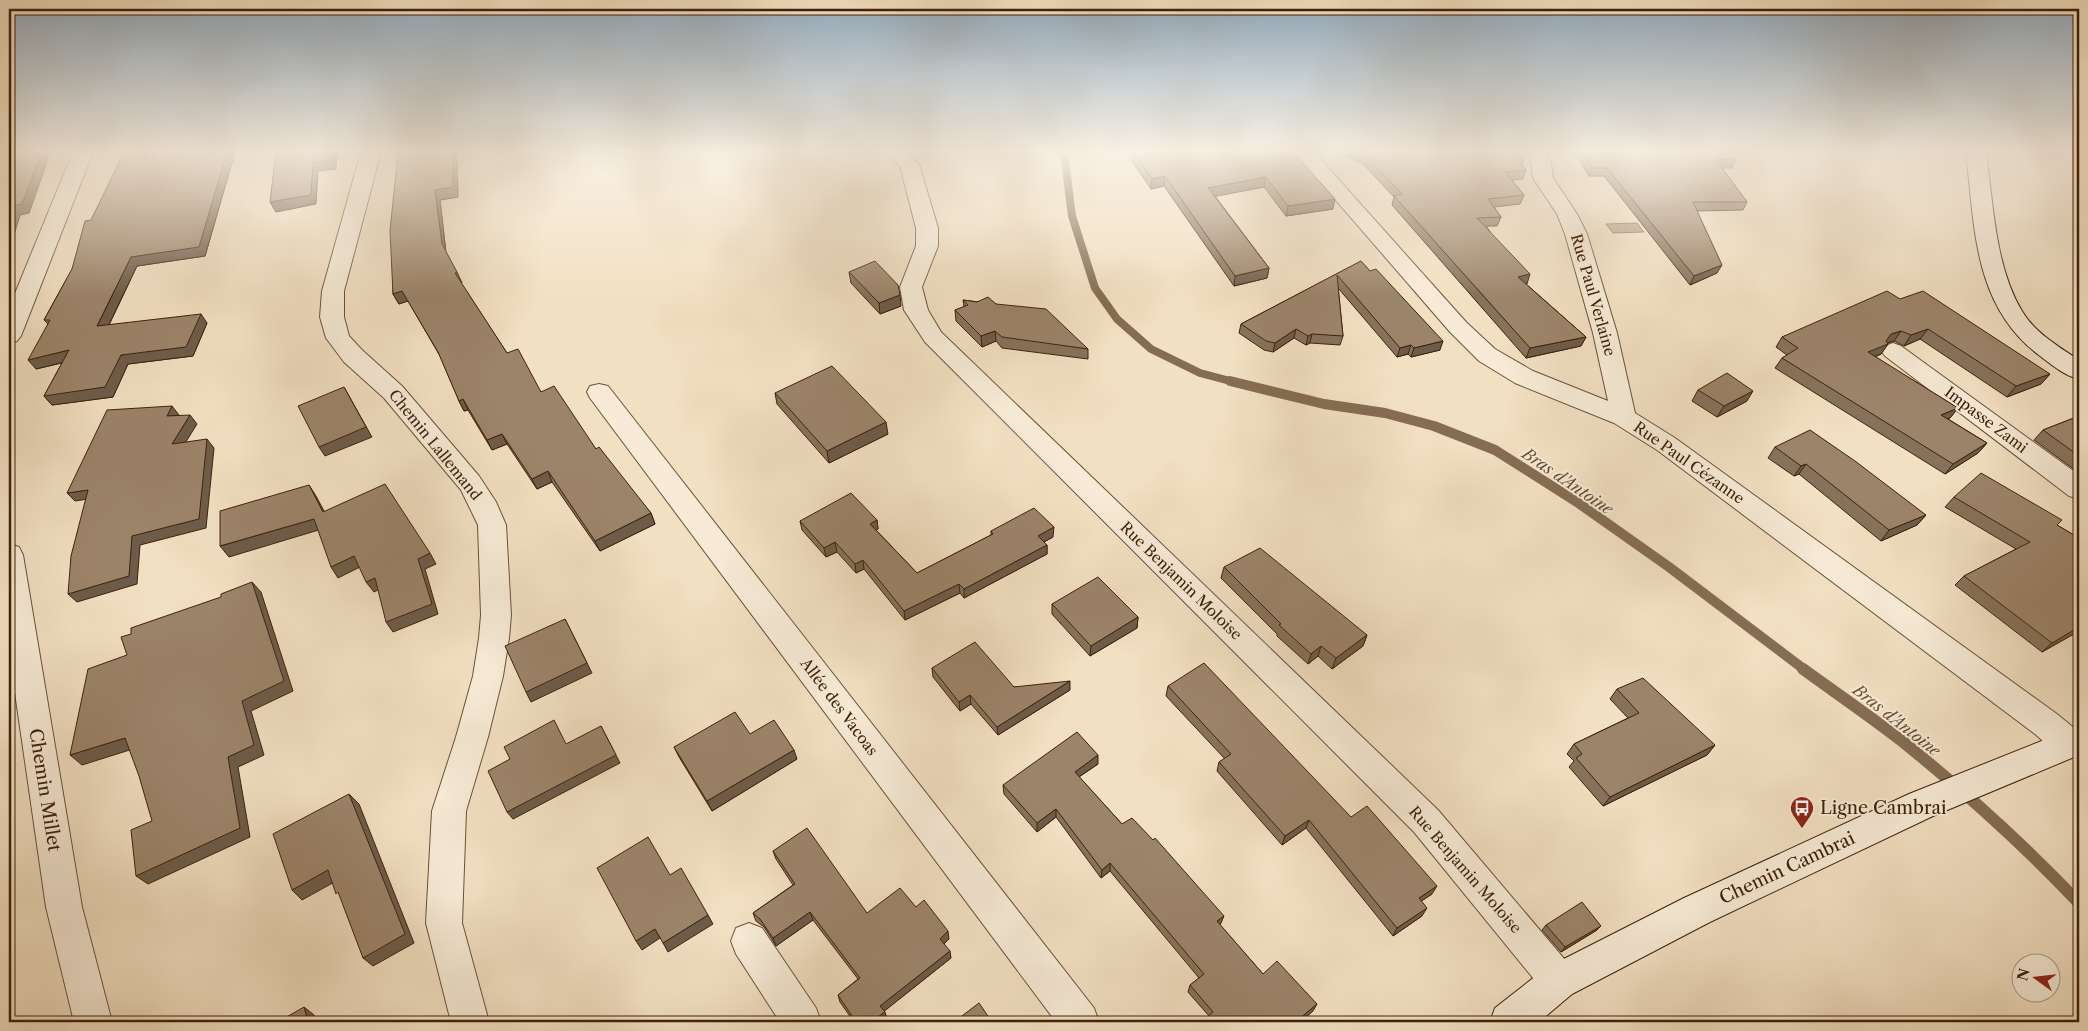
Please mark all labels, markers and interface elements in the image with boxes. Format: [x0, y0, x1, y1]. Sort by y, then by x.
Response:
street label: Rue Paul Verlaine [1567, 232, 1620, 358]
street label: Impasse Zami [1941, 382, 2032, 457]
street label: Chemin Lallemand [385, 386, 486, 504]
street label: Rue Paul Cézanne [1630, 417, 1748, 508]
water label: Bras d'Antoine [1517, 442, 1618, 519]
street label: Rue Benjamin Moloise [1116, 518, 1246, 644]
street label: Allée des Vacoas [796, 653, 882, 759]
water label: Bras d'Antoine [1848, 679, 1946, 761]
street label: Chemin Millet [24, 727, 66, 854]
bus stop icon: Ligne Cambrai [1789, 795, 1815, 829]
place label: Ligne Cambrai [1820, 797, 1947, 819]
street label: Rue Benjamin Moloise [1405, 802, 1526, 937]
street label: Chemin Cambrai [1716, 827, 1859, 909]
north arrow [2010, 954, 2060, 1004]
text: N [2013, 966, 2034, 983]

